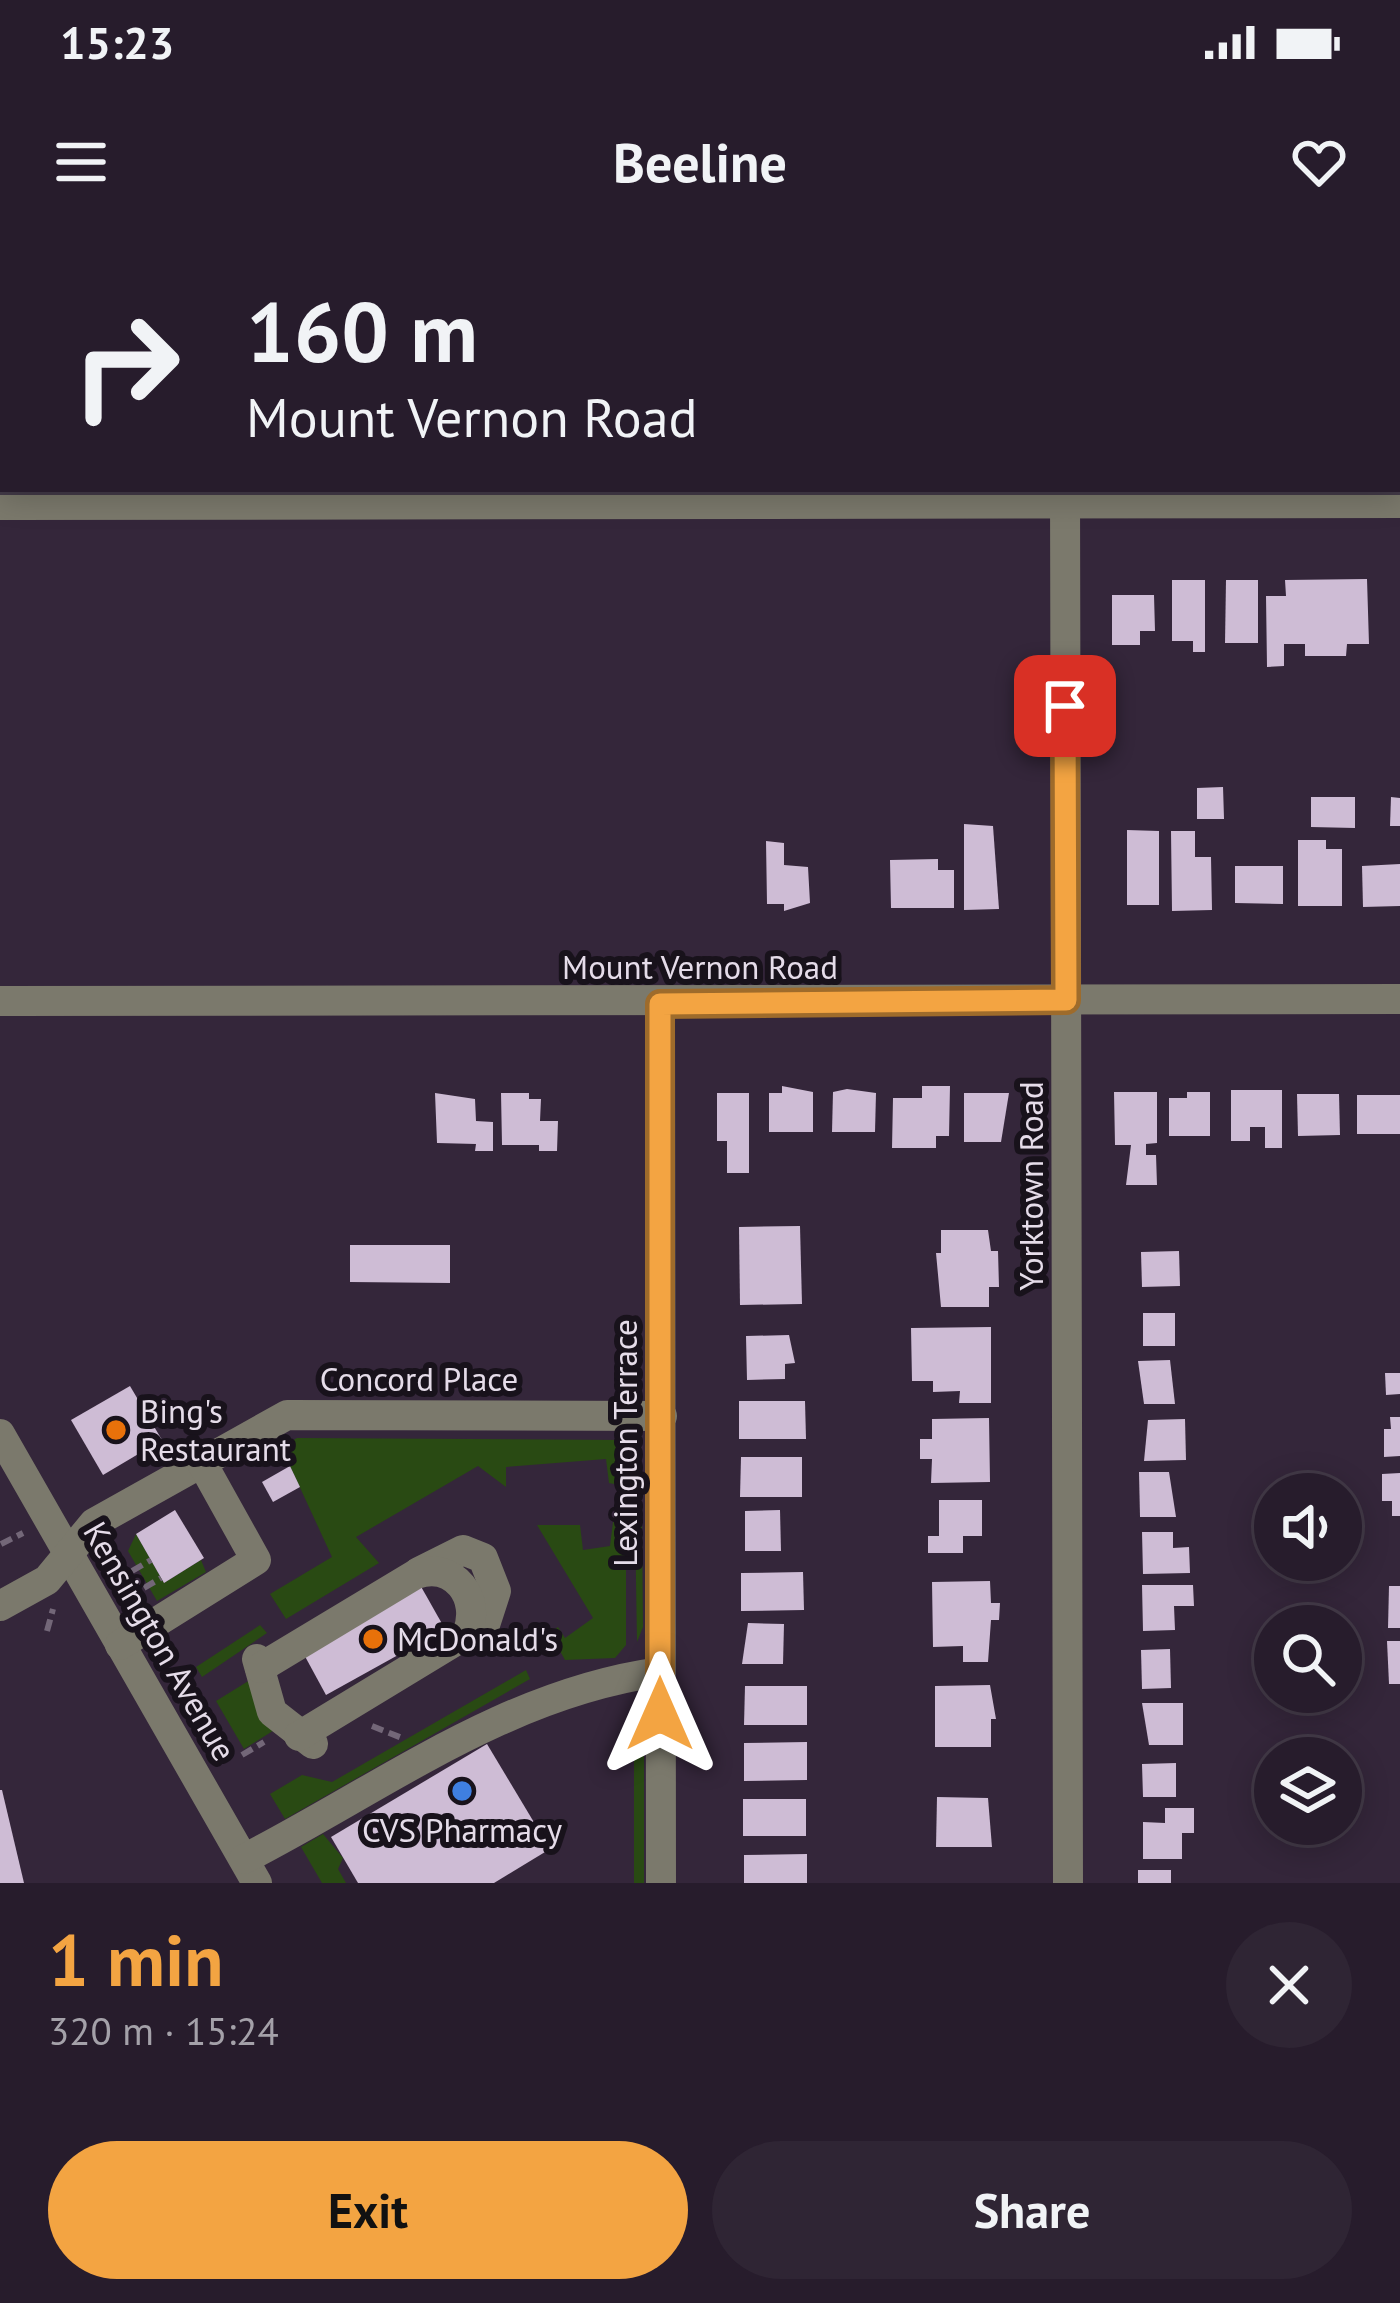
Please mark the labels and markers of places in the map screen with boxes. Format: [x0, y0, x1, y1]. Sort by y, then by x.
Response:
pin [1014, 655, 1116, 757]
place label: Bing's Restaurant [140, 1389, 291, 1470]
marker: Bing's Restaurant [103, 1417, 129, 1443]
place label: McDonald's [397, 1617, 558, 1660]
marker: McDonald's [360, 1626, 386, 1652]
marker: CVS Pharmacy [449, 1778, 475, 1804]
place label: CVS Pharmacy [362, 1808, 563, 1851]

